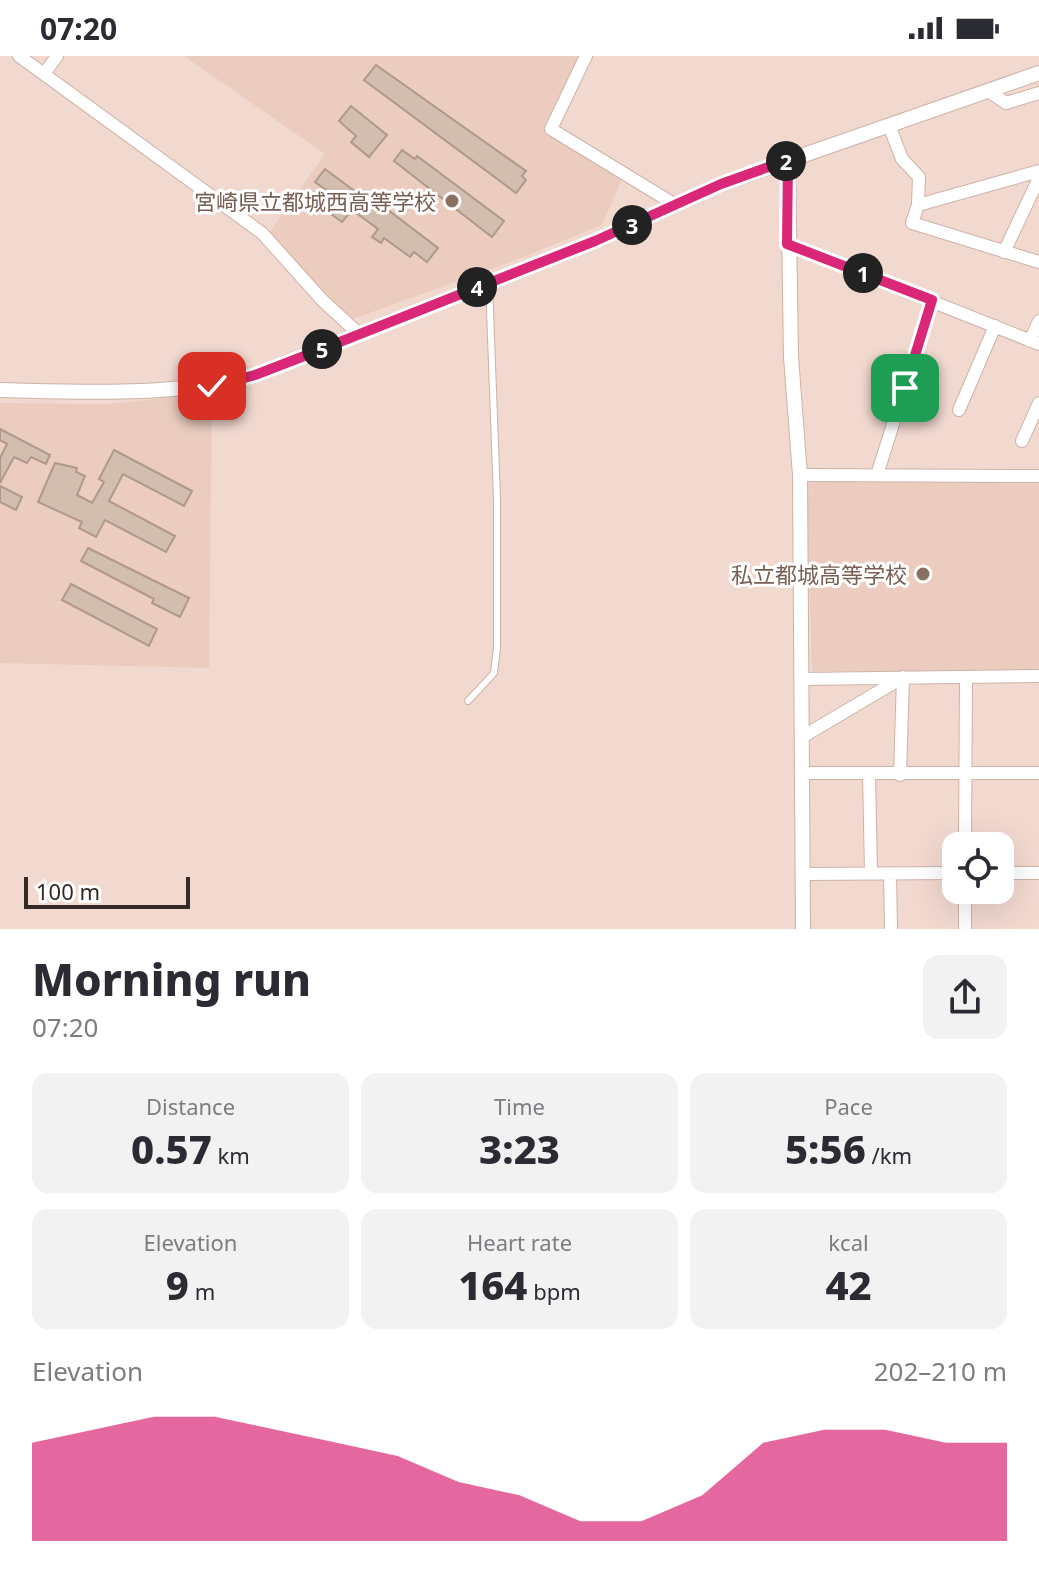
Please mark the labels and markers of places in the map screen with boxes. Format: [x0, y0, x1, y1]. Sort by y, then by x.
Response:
pin: 2 [766, 141, 806, 181]
place label: 宮崎県立都城西高等学校 [194, 186, 436, 216]
marker: 宮崎県立都城西高等学校 [443, 192, 461, 210]
pin: 3 [612, 205, 652, 245]
pin: 1 [843, 253, 883, 293]
pin: 4 [457, 267, 497, 307]
pin: 5 [302, 329, 342, 369]
pin [178, 352, 246, 420]
pin [871, 354, 939, 422]
place label: 私立都城高等学校 [731, 559, 907, 589]
marker: 私立都城高等学校 [914, 565, 932, 583]

